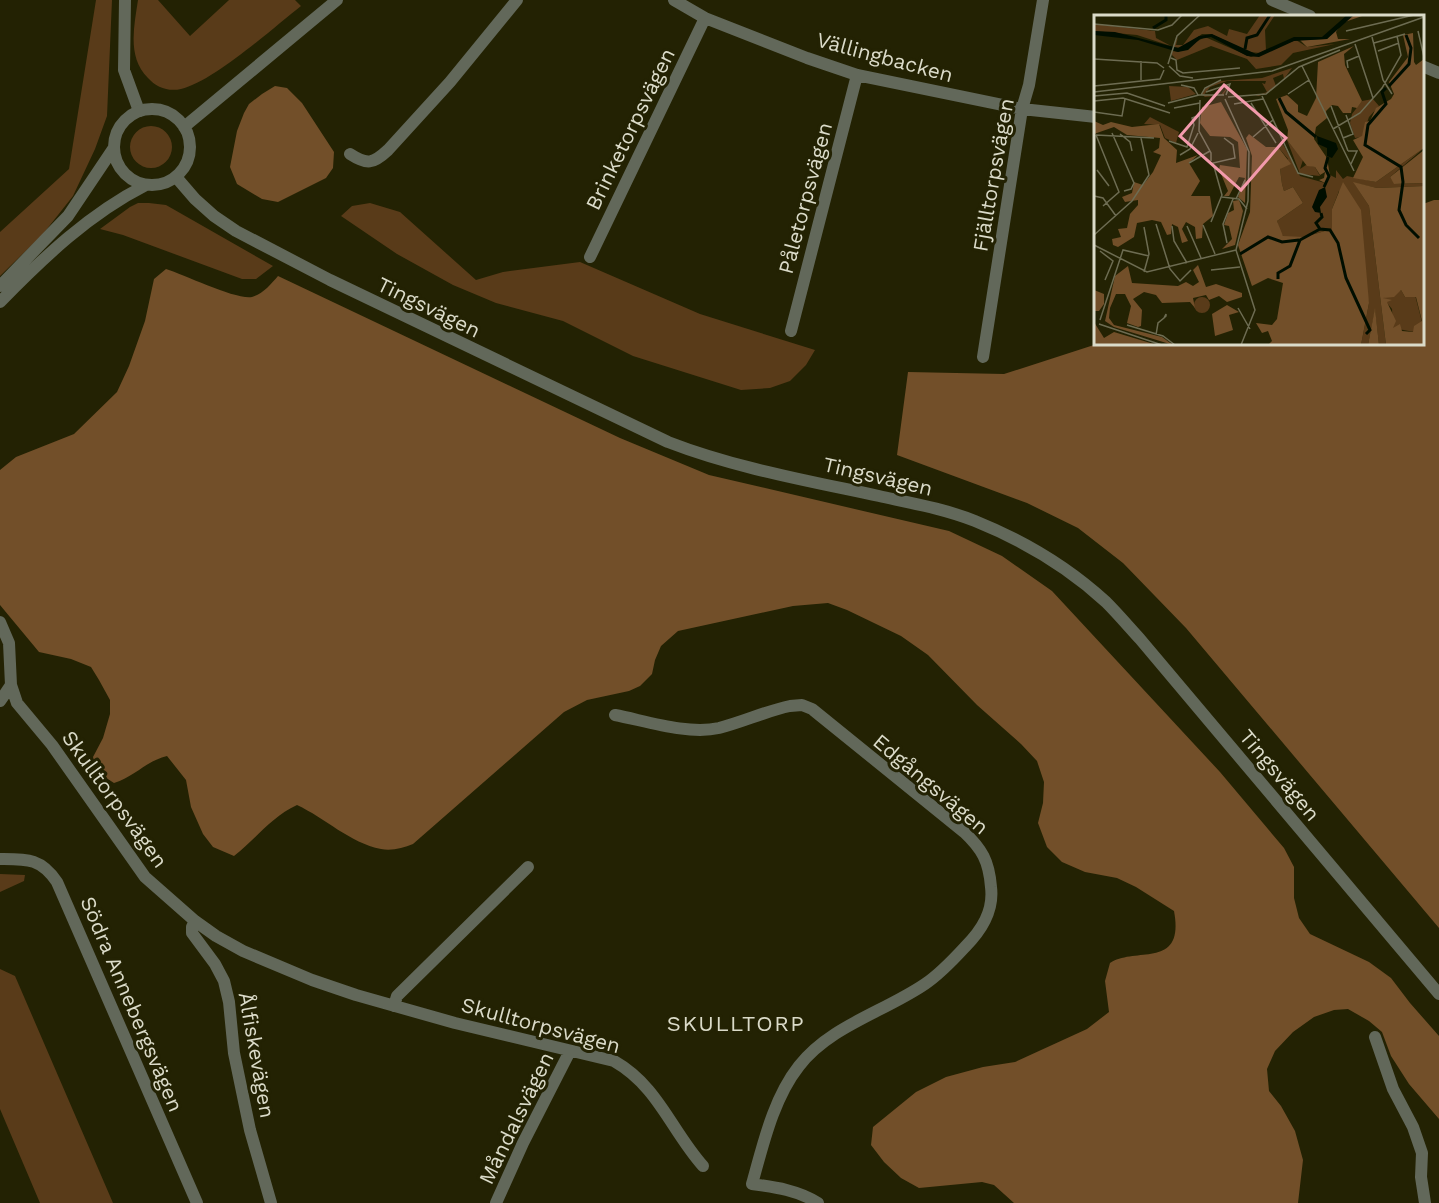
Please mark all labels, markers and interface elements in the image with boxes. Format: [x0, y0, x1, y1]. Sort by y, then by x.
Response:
inset map [1094, 15, 1424, 345]
street label: Vällingbacken [814, 27, 956, 87]
street label: Brinketorpsvägen [580, 44, 680, 214]
street label: Fjälltorpsvägen [967, 96, 1019, 254]
street label: Påletorpsvägen [773, 120, 837, 276]
street label: Tingsvägen [373, 271, 485, 343]
street label: Tingsvägen [821, 451, 935, 501]
street label: Tingsvägen [1235, 724, 1325, 826]
street label: Skulltorpsvägen [57, 726, 173, 872]
street label: Edgångsvägen [868, 728, 994, 840]
street label: Södra Annebergsvägen [75, 893, 189, 1115]
street label: Ålfiskevägen [234, 990, 280, 1120]
street label: Skulltorpsvägen [459, 992, 623, 1058]
district label: SKULLTORP [667, 1011, 805, 1036]
street label: Måndalsvägen [473, 1048, 559, 1188]

